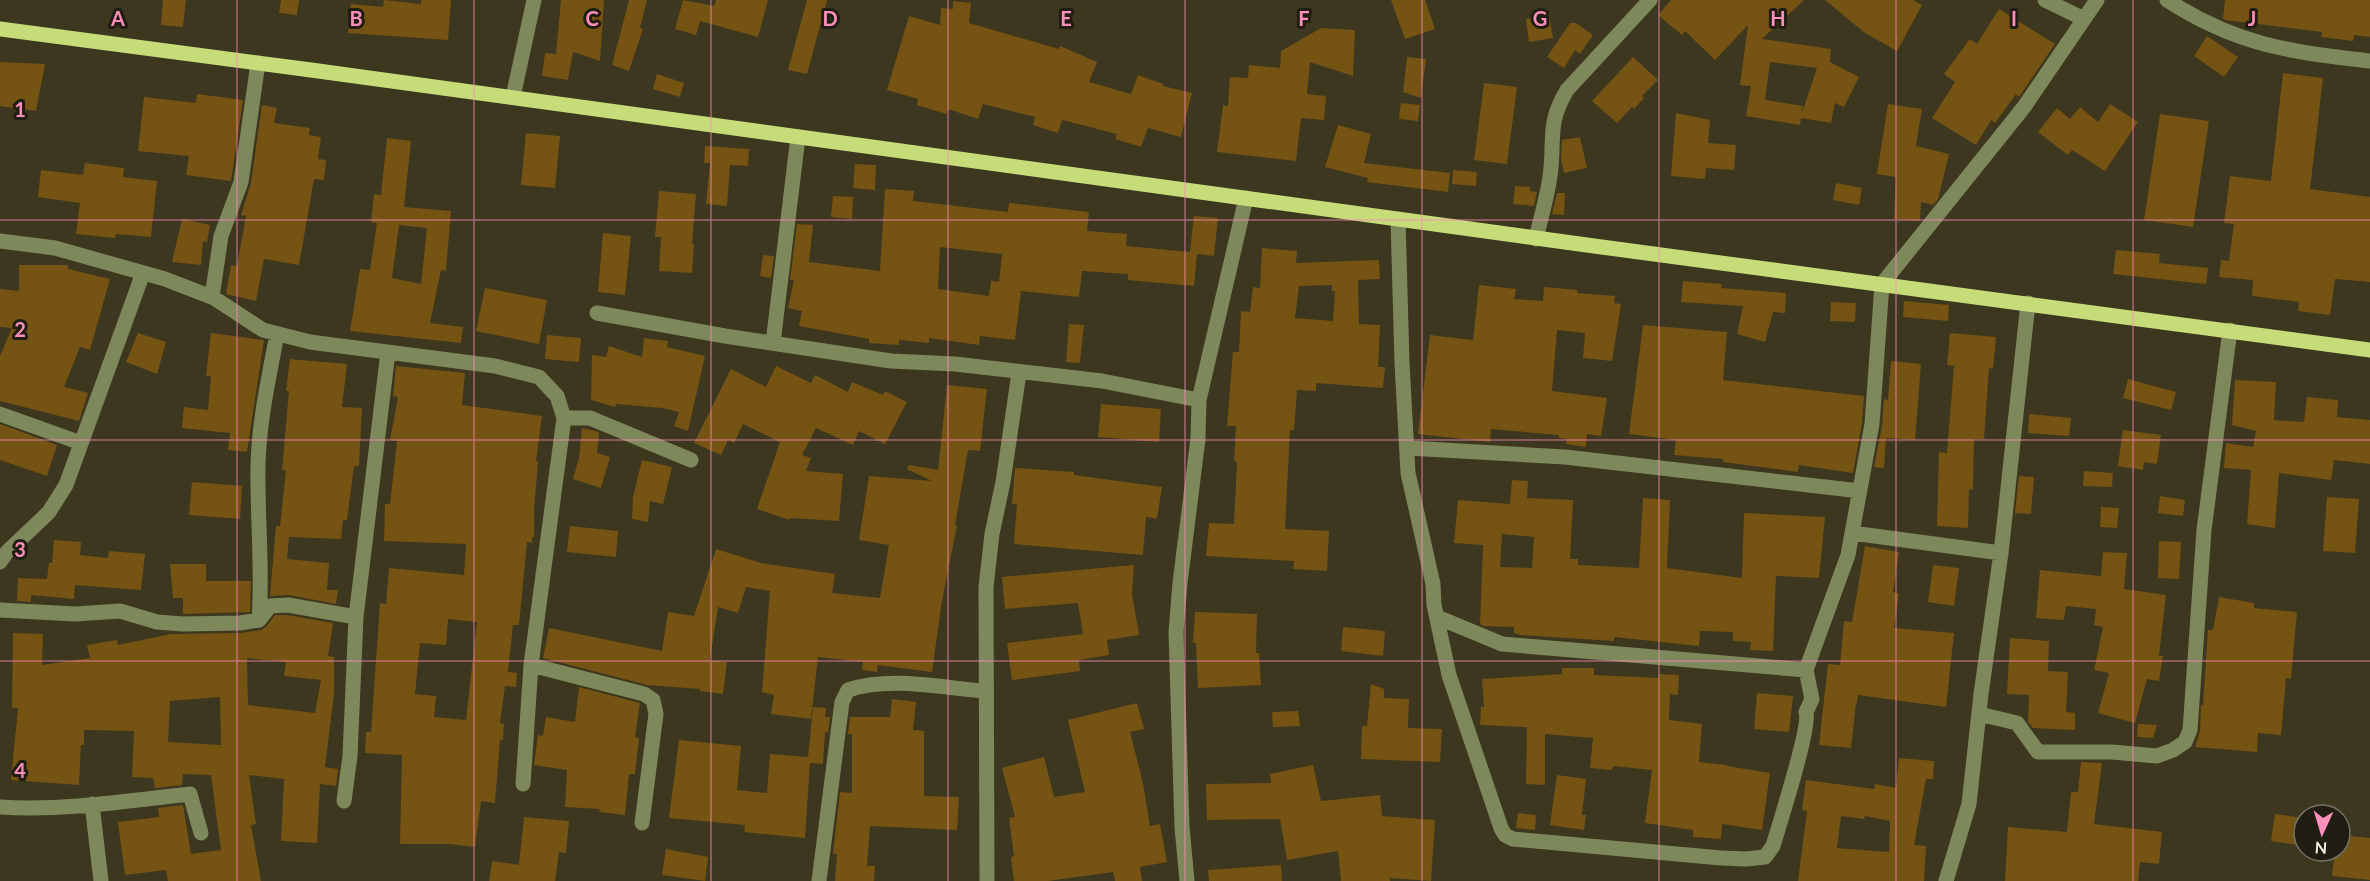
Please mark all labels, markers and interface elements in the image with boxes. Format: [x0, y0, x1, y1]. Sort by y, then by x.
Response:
text: A [110, 6, 125, 30]
text: B [349, 6, 363, 30]
text: C [585, 6, 599, 30]
text: D [822, 6, 838, 30]
text: E [1060, 6, 1072, 30]
text: F [1298, 6, 1310, 30]
text: G [1533, 6, 1547, 30]
text: H [1770, 6, 1786, 30]
text: I [2011, 6, 2017, 30]
text: J [2248, 6, 2256, 30]
text: 1 [14, 97, 26, 121]
text: 2 [14, 317, 26, 341]
text: 3 [14, 537, 26, 561]
text: 4 [14, 758, 26, 782]
north arrow [2292, 803, 2352, 863]
text: N [2314, 839, 2328, 858]

